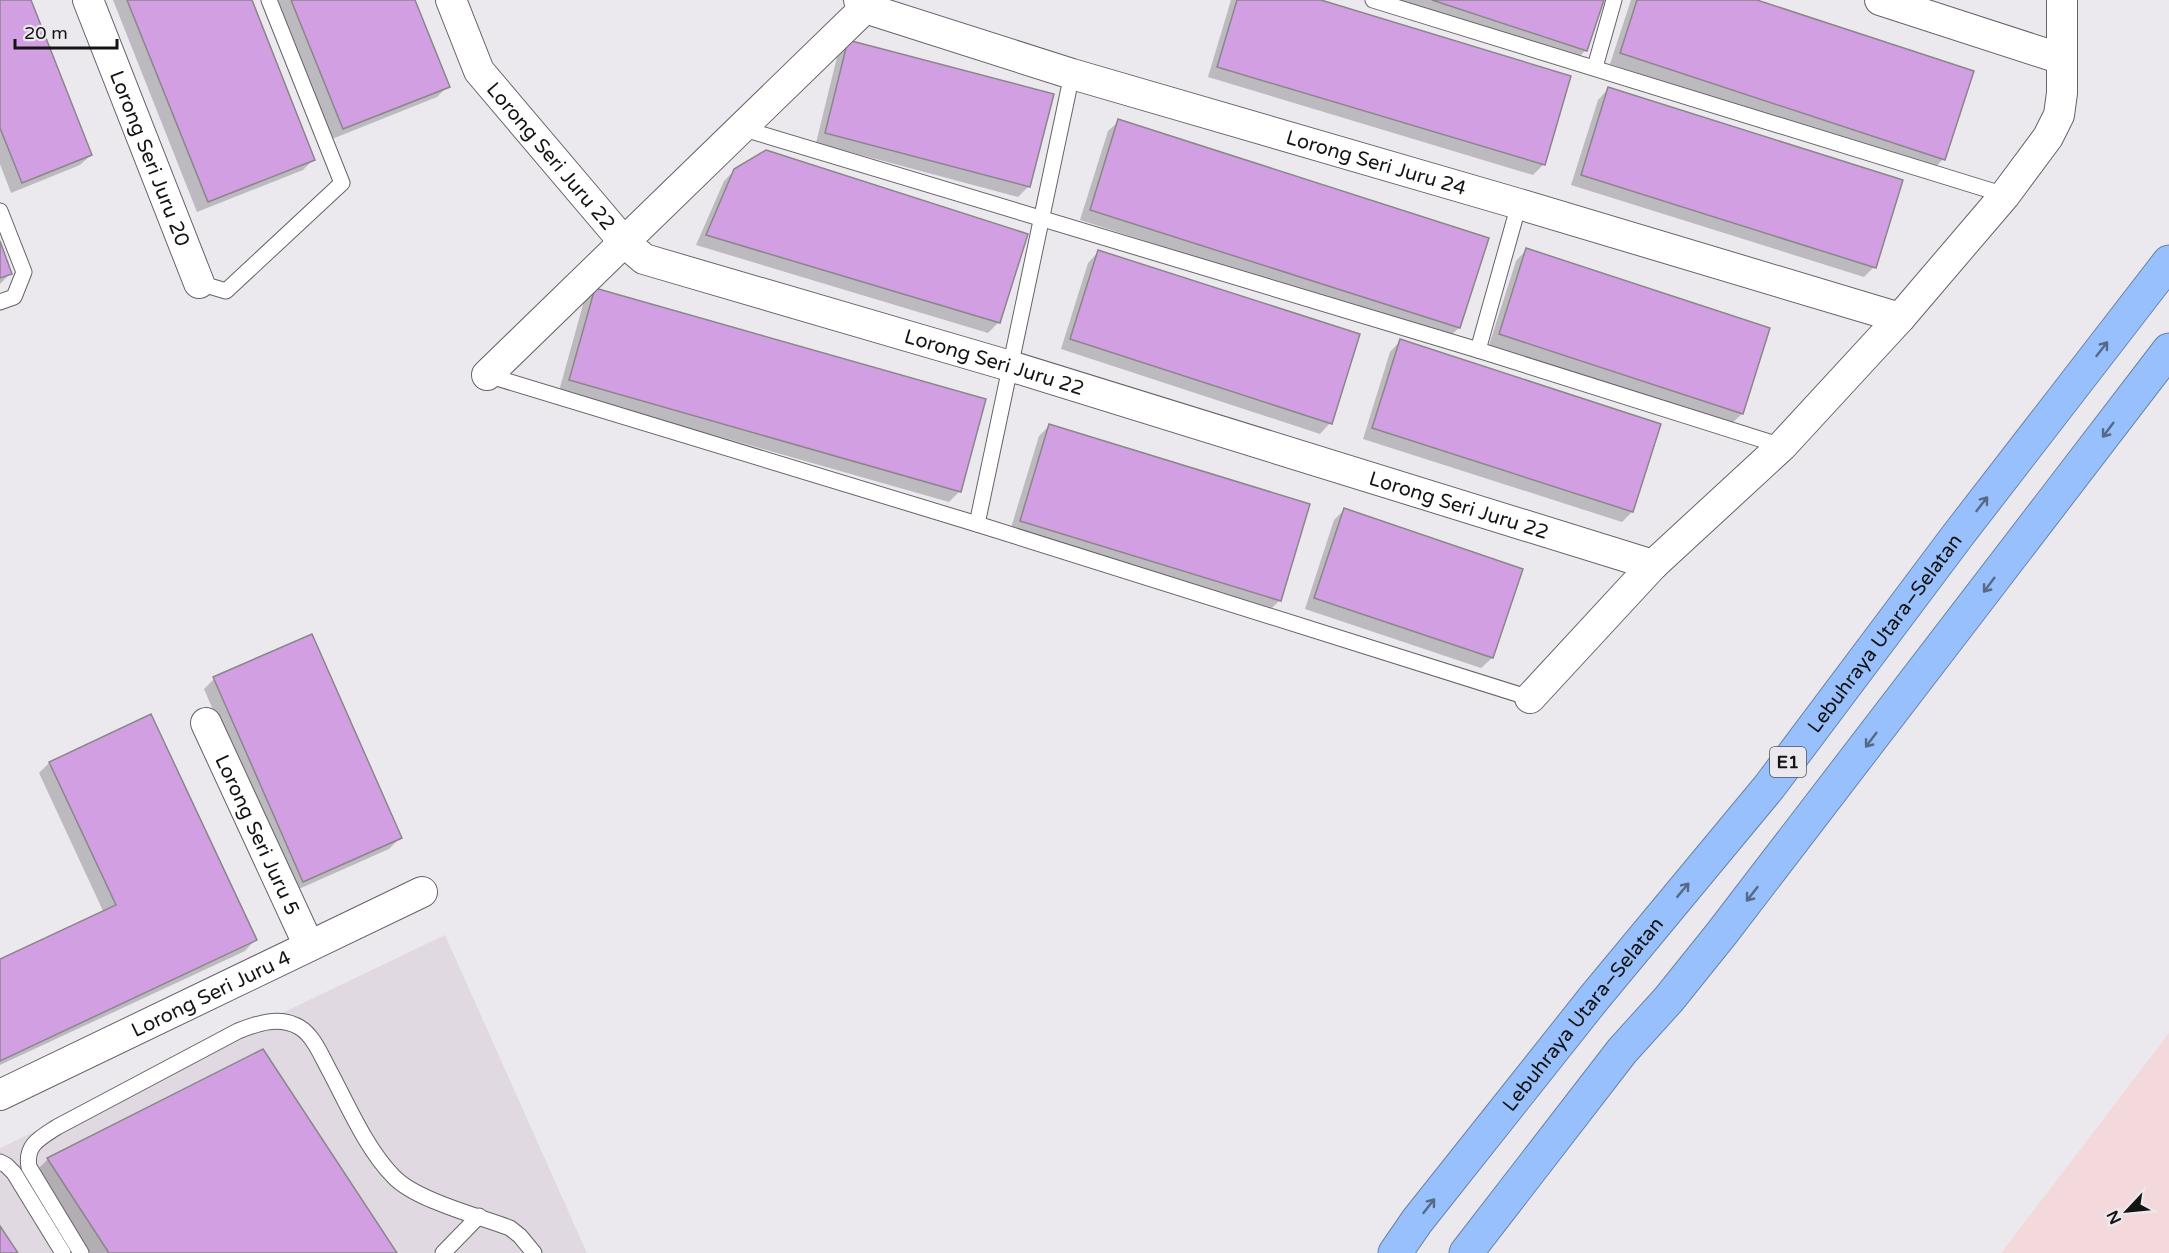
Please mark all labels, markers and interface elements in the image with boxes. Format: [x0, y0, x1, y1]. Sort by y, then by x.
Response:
scale bar [15, 12, 117, 50]
text: 20 m [24, 22, 68, 44]
street label: Lorong Seri Juru 20 [104, 67, 194, 250]
street label: Lorong Seri Juru 22 [481, 78, 620, 236]
street label: Lorong Seri Juru 24 [1283, 126, 1469, 201]
street label: Lorong Seri Juru 22 [901, 325, 1087, 401]
one-way arrow [2095, 342, 2108, 358]
one-way arrow [2102, 422, 2115, 438]
street label: Lorong Seri Juru 22 [1366, 467, 1551, 545]
one-way arrow [1976, 496, 1989, 512]
street label: Lebuhraya Utara–Selatan [1803, 530, 1968, 738]
one-way arrow [1983, 576, 1996, 592]
one-way arrow [1865, 732, 1878, 748]
road number: E1 [1770, 747, 1806, 777]
street label: Lorong Seri Juru 5 [209, 751, 304, 919]
one-way arrow [1677, 883, 1690, 899]
one-way arrow [1746, 886, 1759, 902]
street label: Lebuhraya Utara–Selatan [1498, 913, 1669, 1116]
street label: Lorong Seri Juru 4 [128, 946, 295, 1043]
north arrow [2097, 1181, 2157, 1241]
one-way arrow [1423, 1198, 1436, 1214]
text: N [2103, 1207, 2126, 1227]

